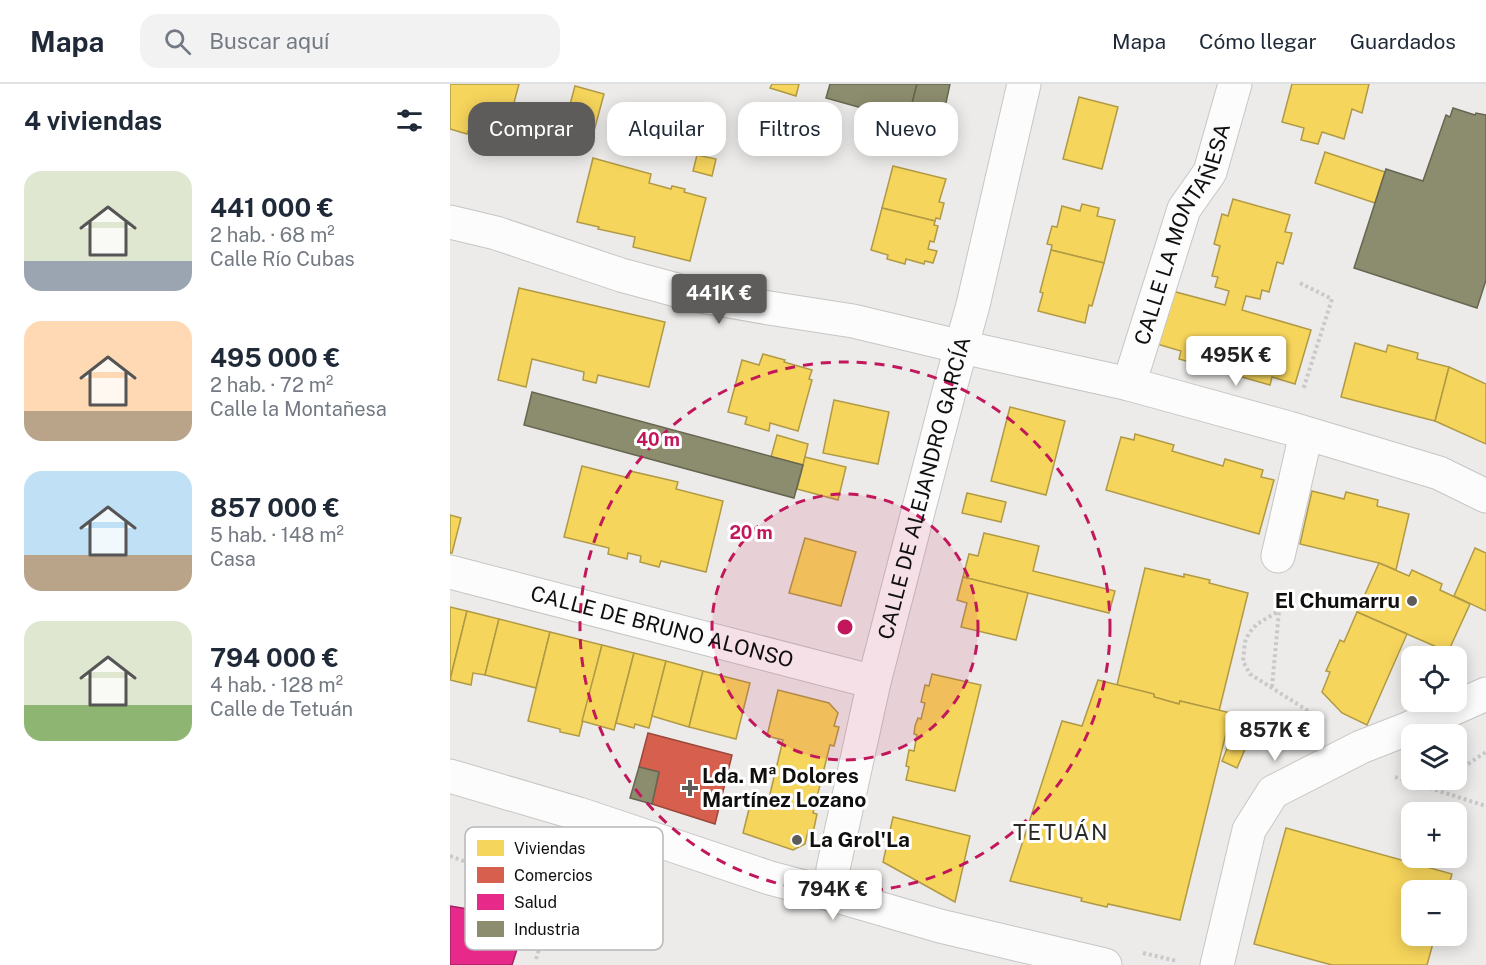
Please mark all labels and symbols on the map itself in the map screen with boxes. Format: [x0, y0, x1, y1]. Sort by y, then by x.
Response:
street label: CALLE LA MONTAÑESA [1129, 120, 1235, 348]
pin: 441K € [670, 274, 768, 325]
street label: CALLE DE ALEJANDRO GARCÍA [873, 334, 976, 642]
pin: 495K € [1187, 336, 1285, 387]
text: 40 m [636, 429, 680, 450]
text: 20 m [729, 522, 773, 543]
street label: CALLE DE BRUNO ALONSO [528, 580, 796, 673]
place label: El Chumarru [1275, 588, 1400, 613]
marker: El Chumarru [1405, 594, 1419, 608]
centre of rings [835, 617, 855, 637]
pin: 857K € [1226, 711, 1324, 762]
place label: Lda. Mª Dolores Martínez Lozano [702, 763, 866, 812]
marker: Lda. Mª Dolores Martínez Lozano [683, 781, 697, 795]
district label: TETUÁN [1013, 819, 1109, 845]
legend [465, 827, 663, 950]
place label: La Grol'La [809, 827, 910, 852]
marker: La Grol'La [790, 833, 804, 847]
text: Viviendas [514, 839, 585, 858]
text: Comercios [514, 866, 593, 885]
pin: 794K € [784, 870, 882, 921]
text: Salud [514, 893, 557, 912]
text: Industria [514, 920, 580, 939]

